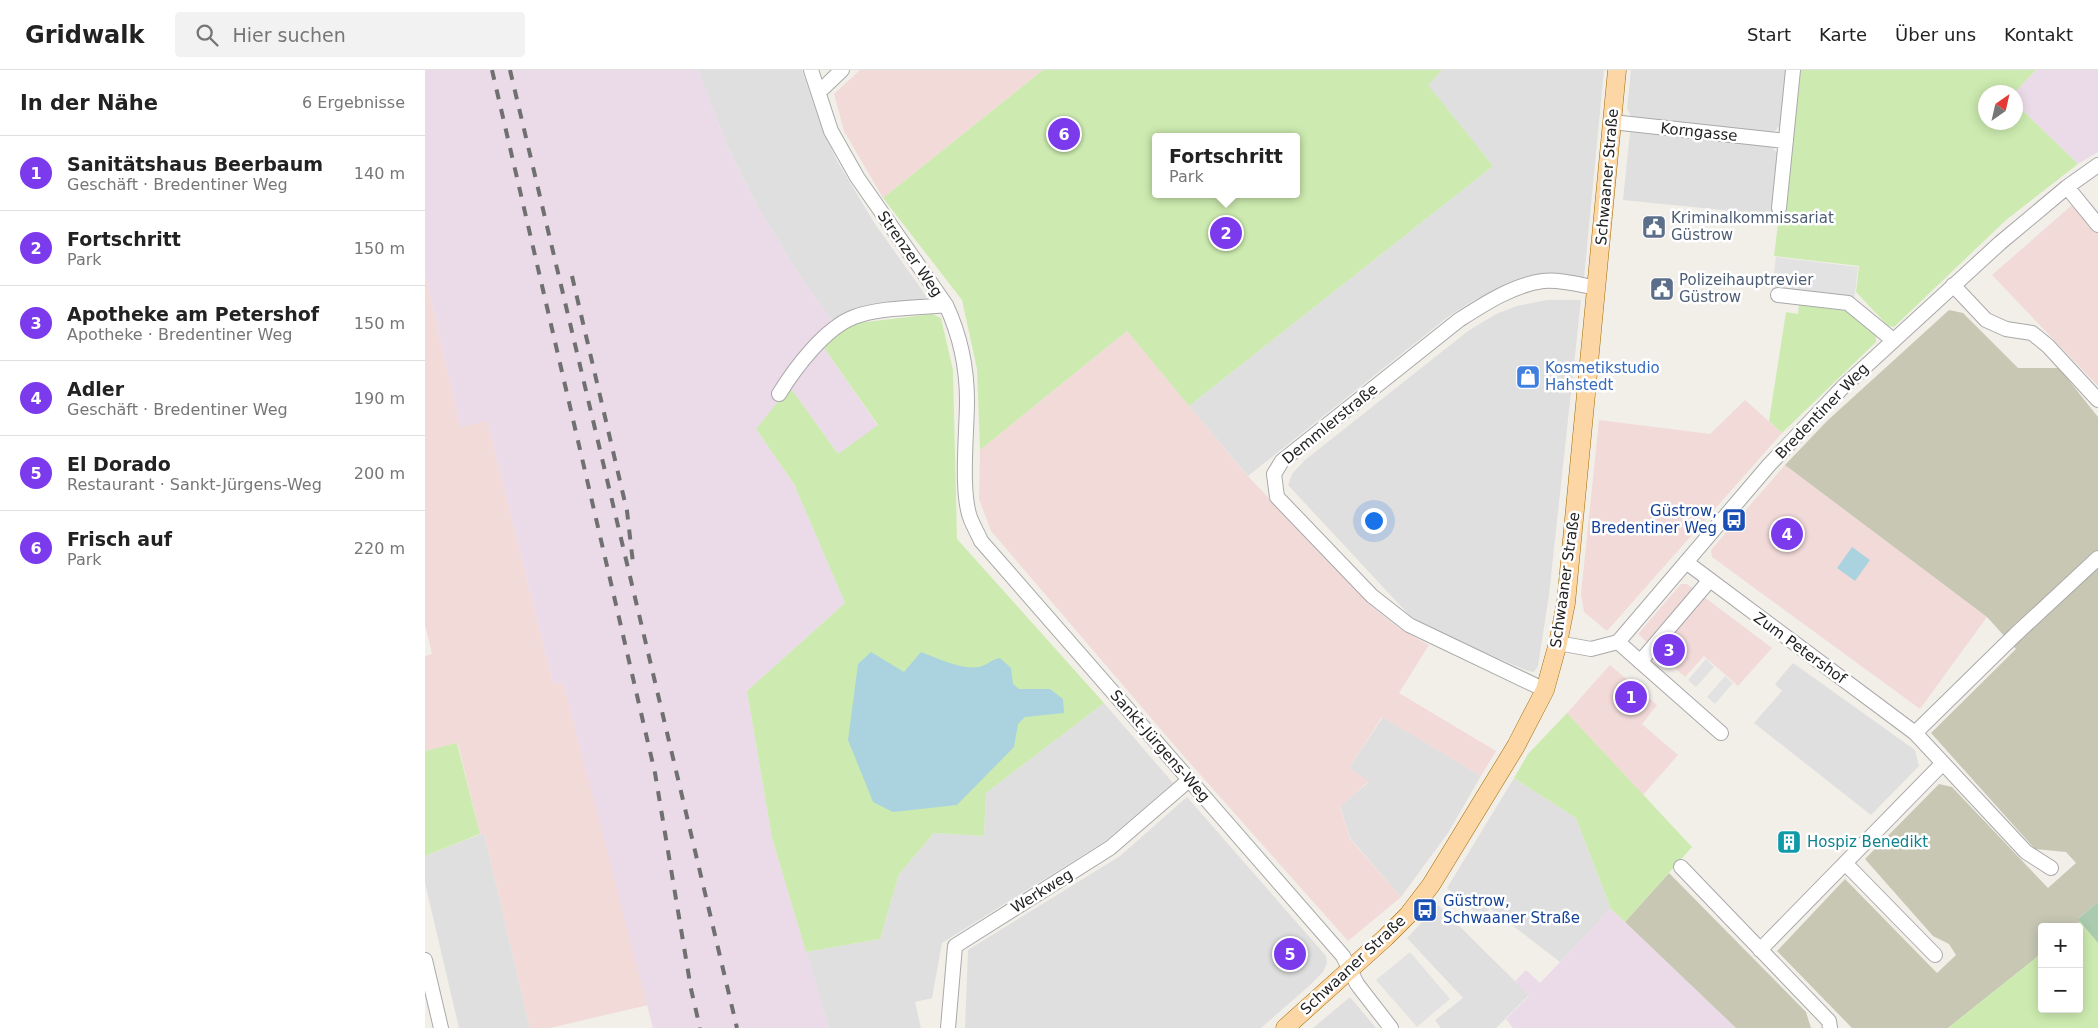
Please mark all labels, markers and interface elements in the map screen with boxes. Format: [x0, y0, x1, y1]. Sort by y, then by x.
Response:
search box [175, 12, 525, 57]
text: Gridwalk [25, 21, 145, 49]
icon: search [193, 21, 221, 49]
text: Hier suchen [233, 24, 346, 46]
text: Start [1747, 24, 1791, 45]
text: Karte [1819, 24, 1867, 45]
text: Über uns [1895, 24, 1976, 45]
text: Kontakt [2004, 24, 2073, 45]
north arrow [1978, 85, 2023, 130]
text: In der Nähe [20, 91, 158, 115]
text: 6 Ergebnisse [302, 93, 405, 112]
street label: Schwaaner Straße [1592, 108, 1622, 246]
pin: 6 [1048, 115, 1080, 153]
street label: Korngasse [1660, 119, 1738, 145]
popup [1152, 133, 1300, 198]
text: Fortschritt [1169, 145, 1283, 167]
text: Sanitätshaus Beerbaum [67, 153, 323, 175]
text: 1 [30, 164, 42, 183]
text: 140 m [354, 164, 405, 183]
text: Park [1169, 167, 1204, 186]
text: Geschäft · Bredentiner Weg [67, 175, 288, 194]
street label: Strenzer Weg [874, 208, 946, 300]
place label: Kriminalkommissariat Güstrow [1671, 209, 1834, 244]
pin: 2 [1210, 214, 1242, 252]
public building icon: Kriminalkommissariat Güstrow [1641, 214, 1667, 240]
text: Fortschritt [67, 228, 181, 250]
text: 2 [30, 239, 42, 258]
text: 150 m [354, 239, 405, 258]
text: Park [67, 250, 102, 269]
place label: Polizeihauptrevier Güstrow [1679, 271, 1814, 306]
public building icon: Polizeihauptrevier Güstrow [1649, 276, 1675, 302]
text: Apotheke am Petershof [67, 303, 319, 325]
text: 3 [30, 314, 42, 333]
text: 150 m [354, 314, 405, 333]
text: Apotheke · Bredentiner Weg [67, 325, 292, 344]
place label: Kosmetikstudio Hahstedt [1545, 359, 1660, 394]
street label: Bredentiner Weg [1772, 359, 1872, 463]
shop icon: Kosmetikstudio Hahstedt [1515, 364, 1541, 390]
text: Adler [67, 378, 124, 400]
street label: Demmlerstraße [1279, 380, 1381, 468]
text: 4 [30, 389, 42, 408]
text: 190 m [354, 389, 405, 408]
text: Geschäft · Bredentiner Weg [67, 400, 288, 419]
text: El Dorado [67, 453, 171, 475]
text: 5 [30, 464, 42, 483]
text: 200 m [354, 464, 405, 483]
text: Restaurant · Sankt-Jürgens-Weg [67, 475, 322, 494]
place label: Güstrow, Bredentiner Weg [1591, 502, 1717, 537]
bus stop icon: Güstrow, Bredentiner Weg [1721, 507, 1747, 533]
your location [1361, 508, 1387, 534]
street label: Schwaaner Straße [1547, 511, 1583, 649]
pin: 4 [1771, 515, 1803, 553]
text: Frisch auf [67, 528, 172, 550]
text: 6 [30, 539, 42, 558]
text: 220 m [354, 539, 405, 558]
text: Park [67, 550, 102, 569]
street label: Zum Petershof [1750, 608, 1850, 688]
pin: 3 [1653, 631, 1685, 669]
pin: 1 [1615, 678, 1647, 716]
street label: Sankt-Jürgens-Weg [1106, 686, 1214, 806]
building icon: Hospiz Benedikt [1776, 829, 1802, 855]
place label: Hospiz Benedikt [1807, 833, 1928, 851]
street label: Werkweg [1008, 865, 1076, 917]
place label: Güstrow, Schwaaner Straße [1443, 892, 1580, 927]
bus stop icon: Güstrow, Schwaaner Straße [1412, 897, 1438, 923]
street label: Schwaaner Straße [1297, 912, 1409, 1018]
map controls [2038, 923, 2083, 1013]
button: + [2038, 923, 2083, 968]
pin: 5 [1274, 935, 1306, 973]
button: − [2038, 968, 2083, 1013]

